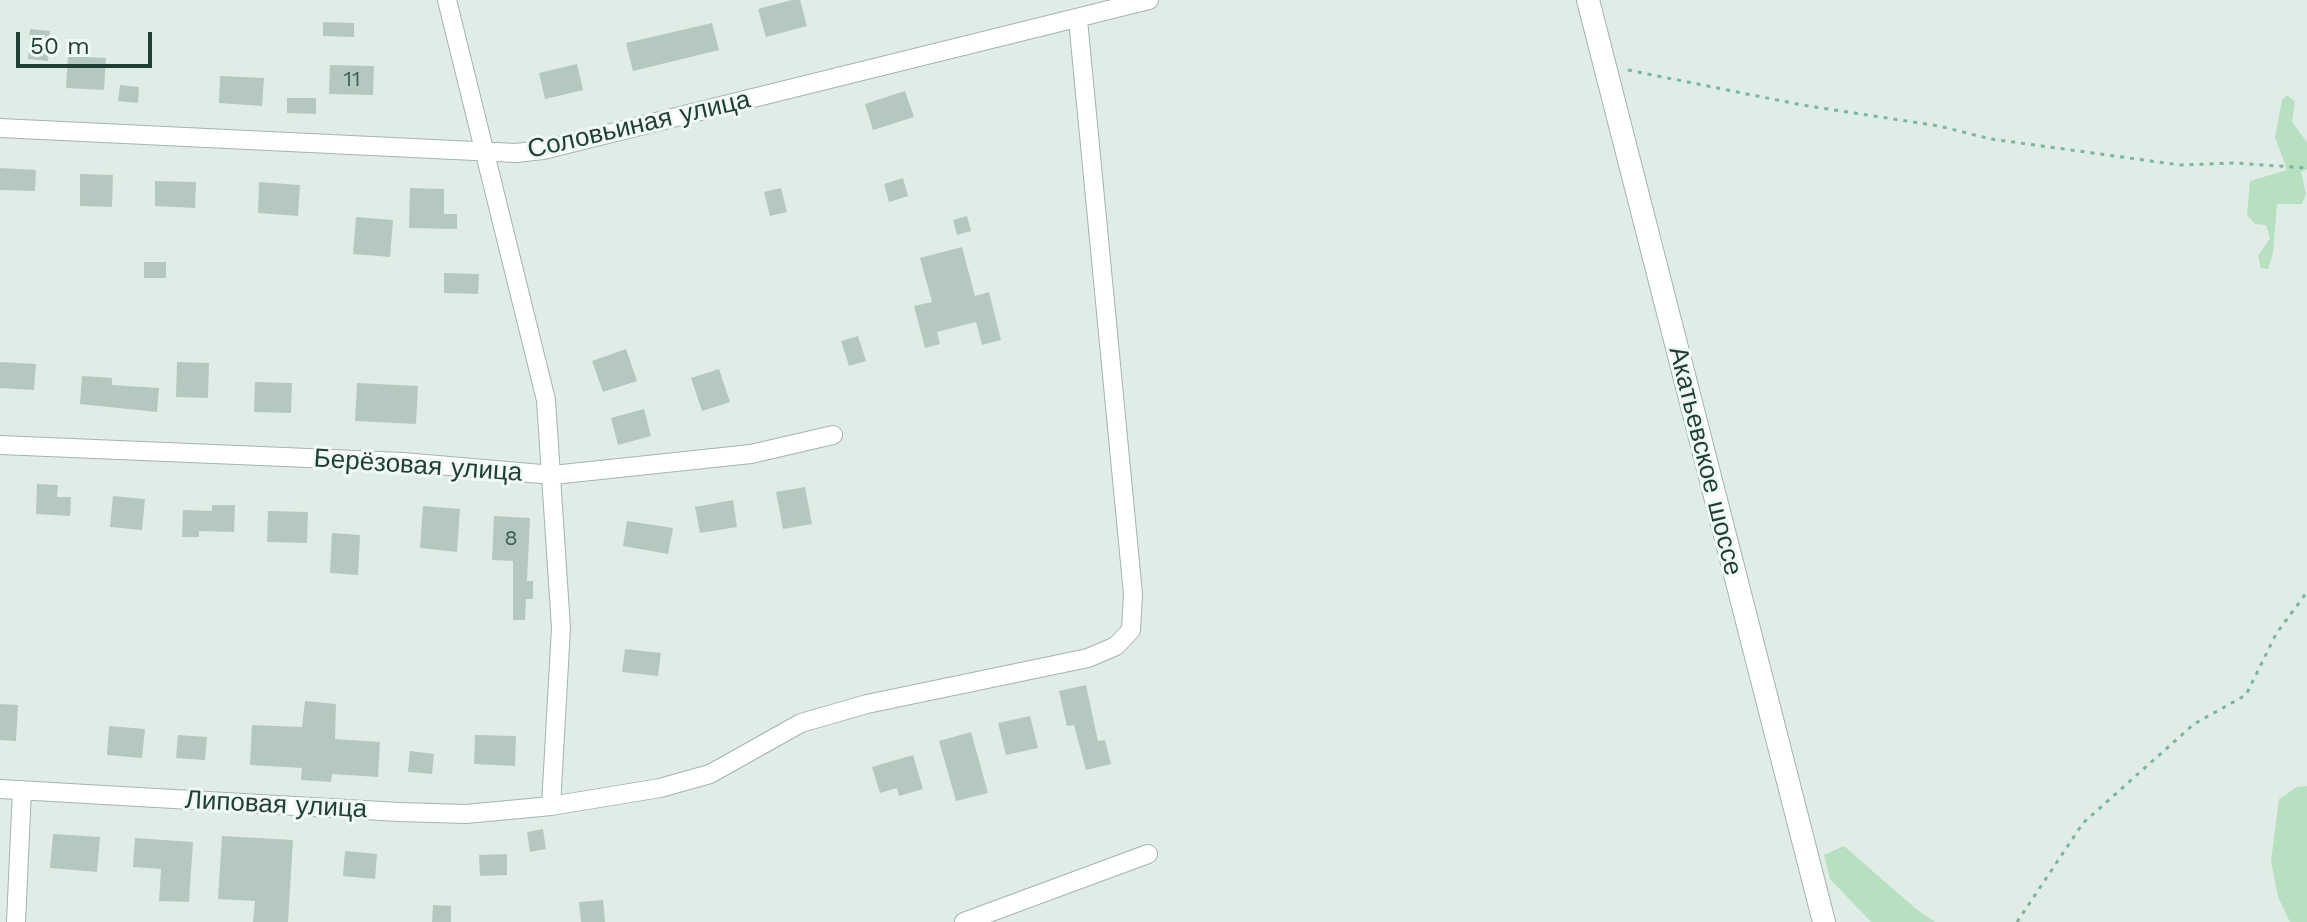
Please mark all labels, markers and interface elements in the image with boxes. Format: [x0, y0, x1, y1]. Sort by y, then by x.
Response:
scale bar [20, 16, 156, 66]
text: 50 m [30, 32, 90, 60]
house number: 11 [343, 67, 361, 93]
street label: Соловьиная улица [525, 84, 753, 166]
street label: Акатьевское шоссе [1661, 343, 1749, 579]
street label: Берёзовая улица [313, 443, 523, 489]
house number: 8 [504, 526, 518, 552]
street label: Липовая улица [184, 785, 368, 825]

